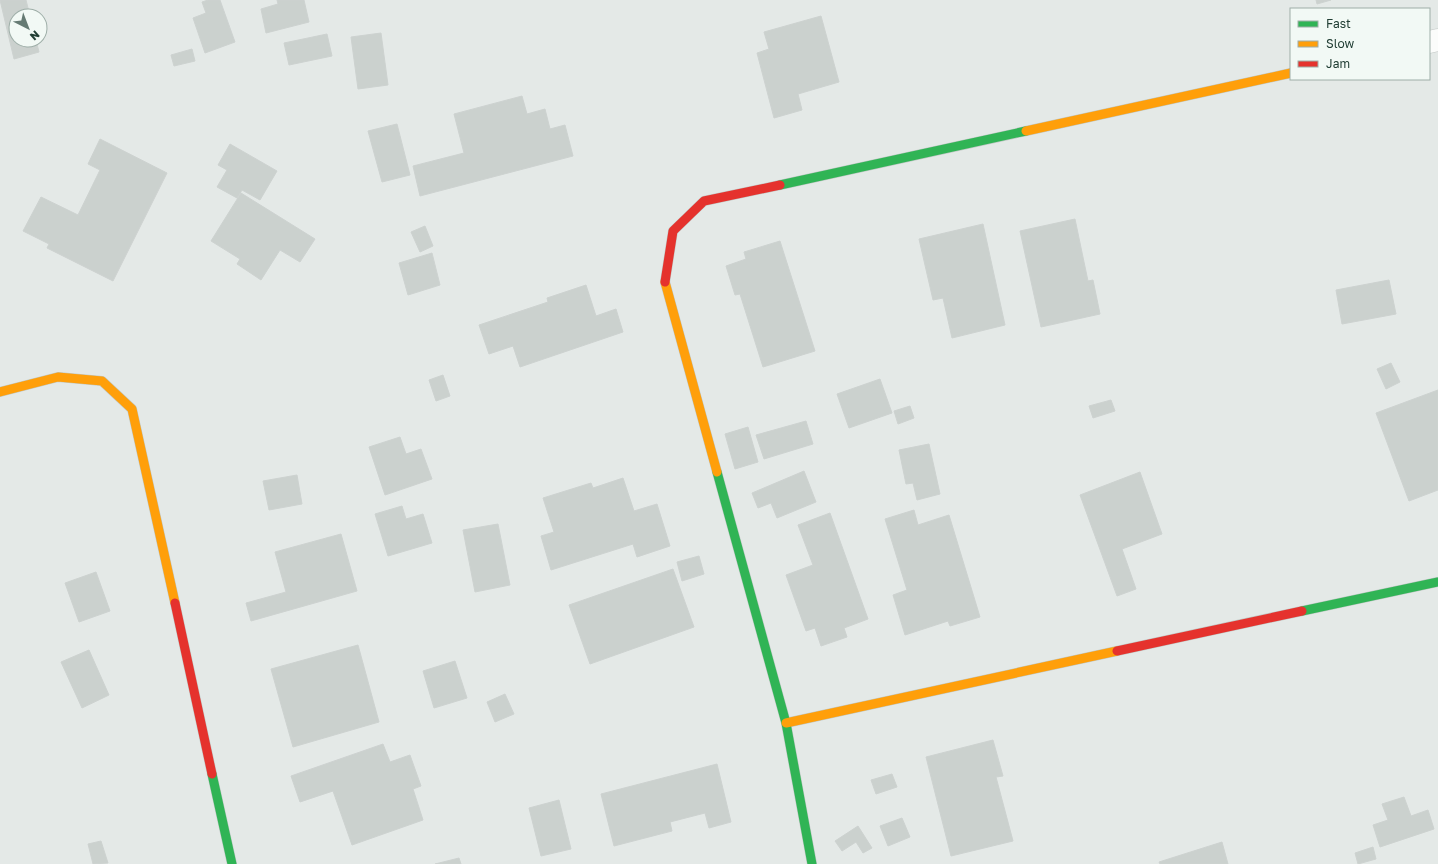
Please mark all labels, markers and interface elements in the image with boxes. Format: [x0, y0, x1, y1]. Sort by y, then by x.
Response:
north arrow [8, 8, 48, 48]
legend [1290, 8, 1430, 80]
text: Fast [1326, 16, 1351, 31]
text: N [28, 28, 42, 43]
text: Slow [1326, 36, 1354, 51]
text: Jam [1326, 56, 1350, 71]

